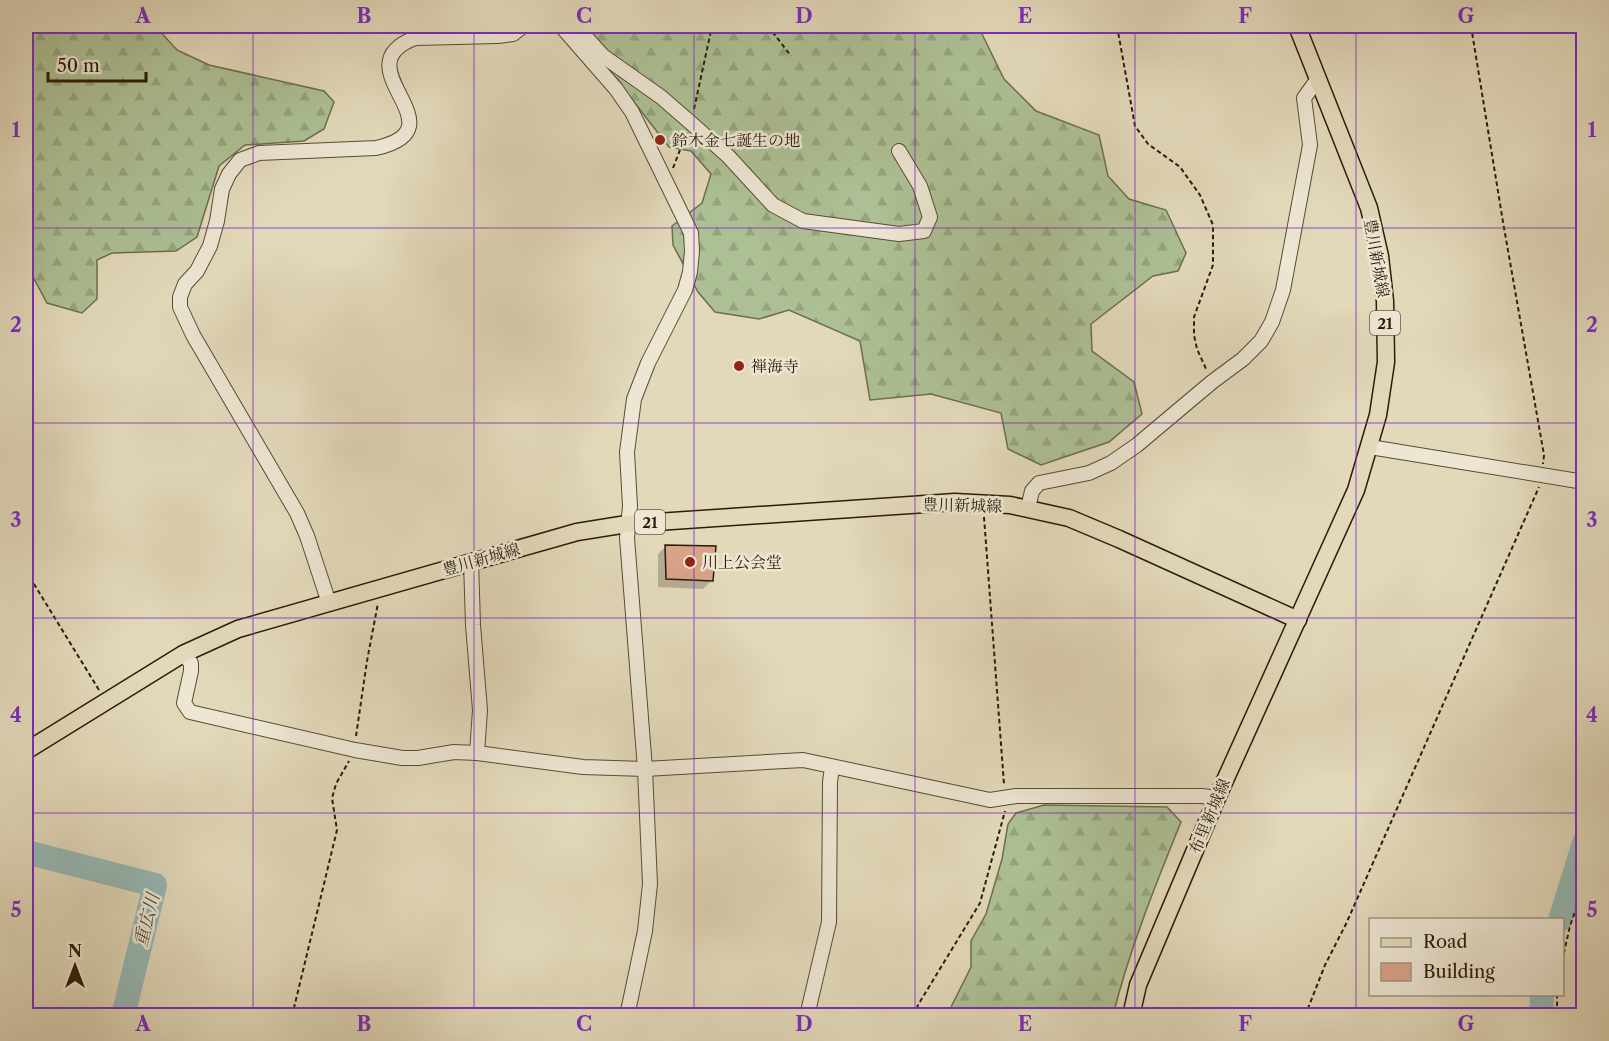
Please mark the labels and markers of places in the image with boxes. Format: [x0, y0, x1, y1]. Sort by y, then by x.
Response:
place label: 鈴木金七誕生の地 [671, 130, 800, 150]
marker: 鈴木金七誕生の地 [653, 133, 667, 147]
place label: 禅海寺 [751, 356, 799, 376]
marker: 禅海寺 [732, 359, 746, 373]
place label: 川上公会堂 [702, 552, 782, 572]
marker: 川上公会堂 [683, 555, 697, 569]

